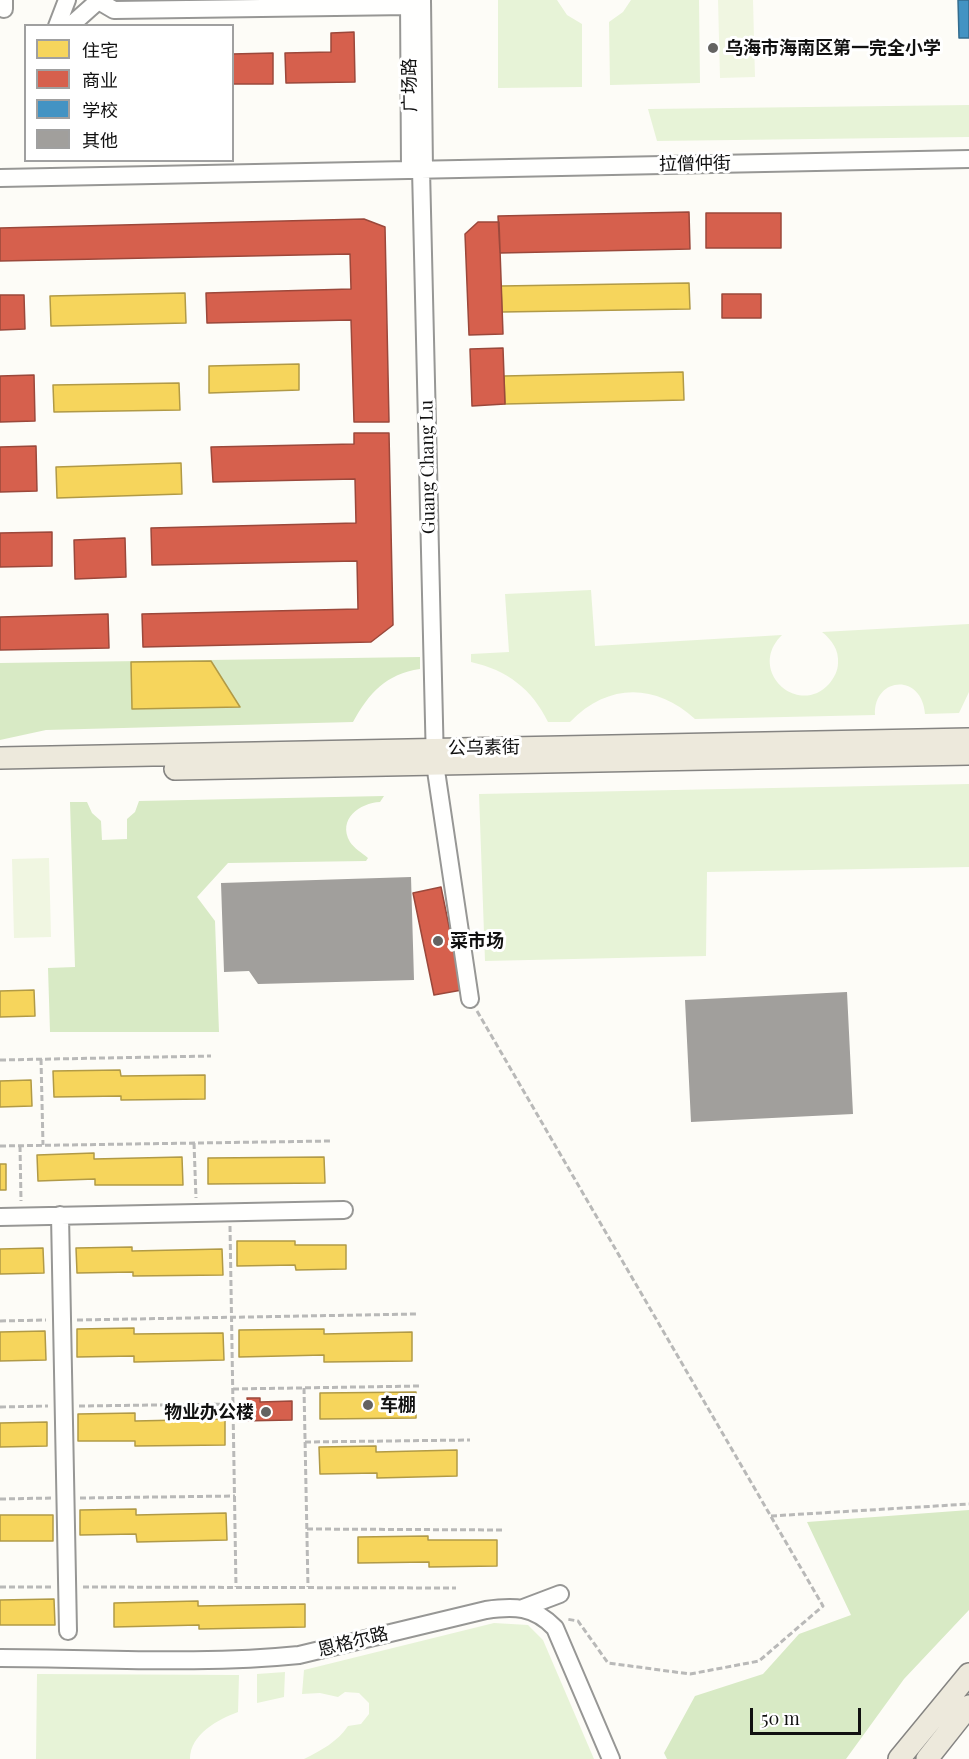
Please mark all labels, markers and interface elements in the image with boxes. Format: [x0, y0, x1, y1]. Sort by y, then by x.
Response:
legend [24, 24, 234, 162]
place label: 乌海市海南区第一完全小学 [725, 37, 941, 59]
text: 住宅 [82, 38, 118, 62]
marker: 乌海市海南区第一完全小学 [706, 41, 720, 55]
street label: 广场路 [399, 58, 421, 112]
text: 商业 [82, 68, 118, 92]
text: 学校 [82, 98, 118, 122]
text: 其他 [82, 128, 118, 152]
street label: 拉僧仲街 [659, 153, 731, 175]
street label: Guang Chang Lu [416, 400, 440, 534]
street label: 公乌素街 [448, 737, 520, 759]
place label: 菜市场 [450, 930, 504, 952]
marker: 菜市场 [431, 934, 445, 948]
place label: 车棚 [380, 1394, 416, 1416]
marker: 车棚 [361, 1398, 375, 1412]
place label: 物业办公楼 [164, 1401, 254, 1423]
marker: 物业办公楼 [259, 1405, 273, 1419]
street label: 恩格尔路 [315, 1623, 391, 1661]
scale bar [753, 1696, 864, 1734]
text: 50 m [761, 1706, 800, 1730]

